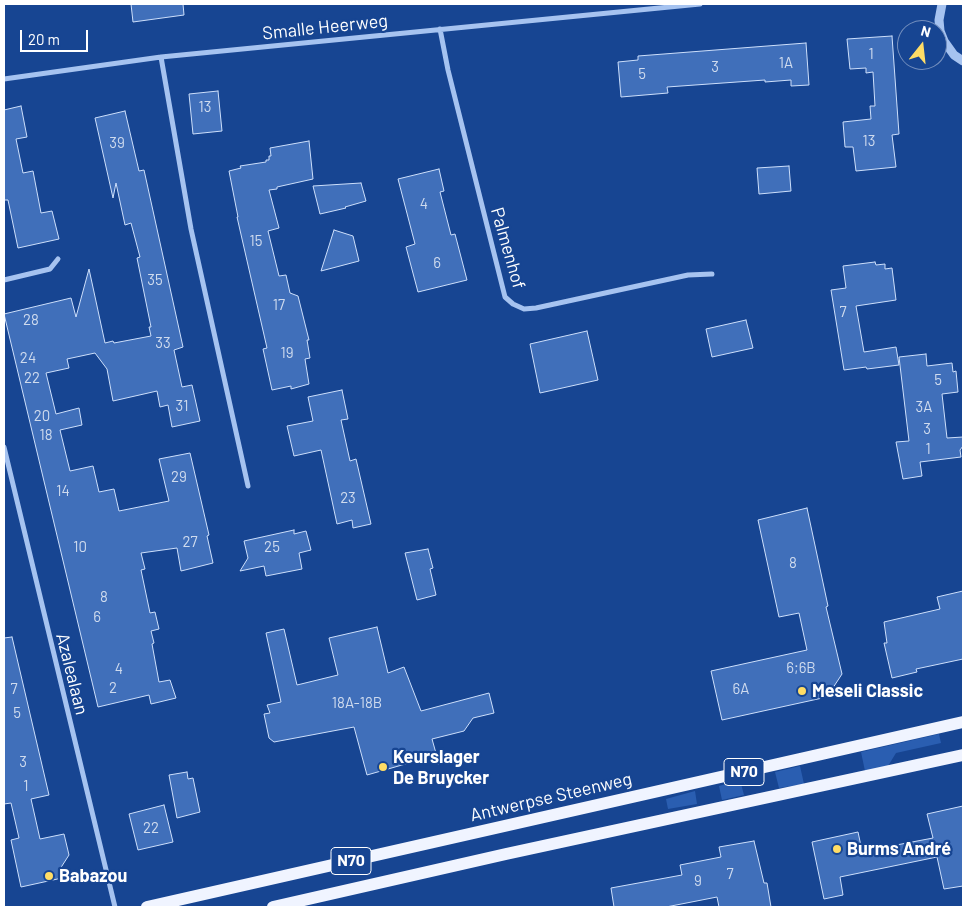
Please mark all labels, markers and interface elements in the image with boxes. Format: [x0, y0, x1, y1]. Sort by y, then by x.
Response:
street label: Smalle Heerweg [261, 10, 389, 44]
scale bar [22, 20, 90, 52]
north arrow [897, 20, 947, 70]
text: N [919, 22, 933, 41]
text: 20 m [28, 30, 60, 48]
house number: 1 [868, 45, 874, 63]
house number: 1A [779, 54, 793, 72]
house number: 3 [711, 58, 719, 76]
house number: 5 [638, 65, 646, 83]
house number: 13 [199, 98, 211, 116]
house number: 13 [863, 132, 875, 150]
house number: 39 [109, 134, 125, 152]
house number: 4 [420, 195, 428, 213]
street label: Palmenhof [486, 205, 530, 291]
house number: 15 [250, 232, 262, 250]
house number: 6 [433, 254, 441, 272]
house number: 35 [147, 271, 163, 289]
house number: 17 [273, 296, 285, 314]
house number: 7 [839, 303, 847, 321]
house number: 28 [23, 311, 39, 329]
house number: 33 [155, 334, 171, 352]
house number: 19 [280, 344, 294, 362]
house number: 24 [20, 349, 36, 367]
house number: 22 [24, 369, 40, 387]
house number: 5 [934, 371, 942, 389]
house number: 31 [176, 397, 188, 415]
house number: 3A [916, 398, 932, 416]
house number: 20 [34, 407, 50, 425]
house number: 3 [923, 420, 931, 438]
house number: 18 [39, 426, 53, 444]
house number: 1 [925, 440, 931, 458]
house number: 29 [171, 468, 187, 486]
house number: 14 [56, 482, 70, 500]
house number: 23 [340, 489, 356, 507]
house number: 27 [182, 533, 198, 551]
house number: 10 [73, 538, 87, 556]
house number: 25 [264, 538, 280, 556]
house number: 8 [789, 554, 797, 572]
house number: 8 [100, 588, 108, 606]
house number: 6 [93, 608, 101, 626]
street label: Azalealaan [51, 631, 93, 717]
house number: 6;6B [786, 659, 816, 677]
house number: 4 [115, 660, 123, 678]
house number: 2 [109, 679, 117, 697]
house number: 7 [10, 680, 18, 698]
house number: 6A [733, 680, 749, 698]
place label: Meseli Classic [812, 680, 923, 702]
marker: Meseli Classic [796, 685, 808, 697]
house number: 18A-18B [332, 694, 382, 712]
house number: 5 [13, 704, 21, 722]
place label: Keurslager De Bruycker [393, 746, 489, 789]
house number: 3 [19, 753, 27, 771]
road number: N70 [724, 759, 764, 786]
marker: Keurslager De Bruycker [377, 761, 389, 773]
street label: Antwerpse Steenweg [468, 768, 634, 826]
house number: 1 [23, 777, 29, 795]
house number: 22 [143, 819, 159, 837]
place label: Burms André [847, 838, 951, 860]
marker: Burms André [831, 843, 843, 855]
road number: N70 [331, 848, 371, 874]
place label: Babazou [59, 865, 127, 887]
house number: 7 [726, 865, 734, 883]
marker: Babazou [43, 870, 55, 882]
house number: 9 [694, 872, 702, 890]

